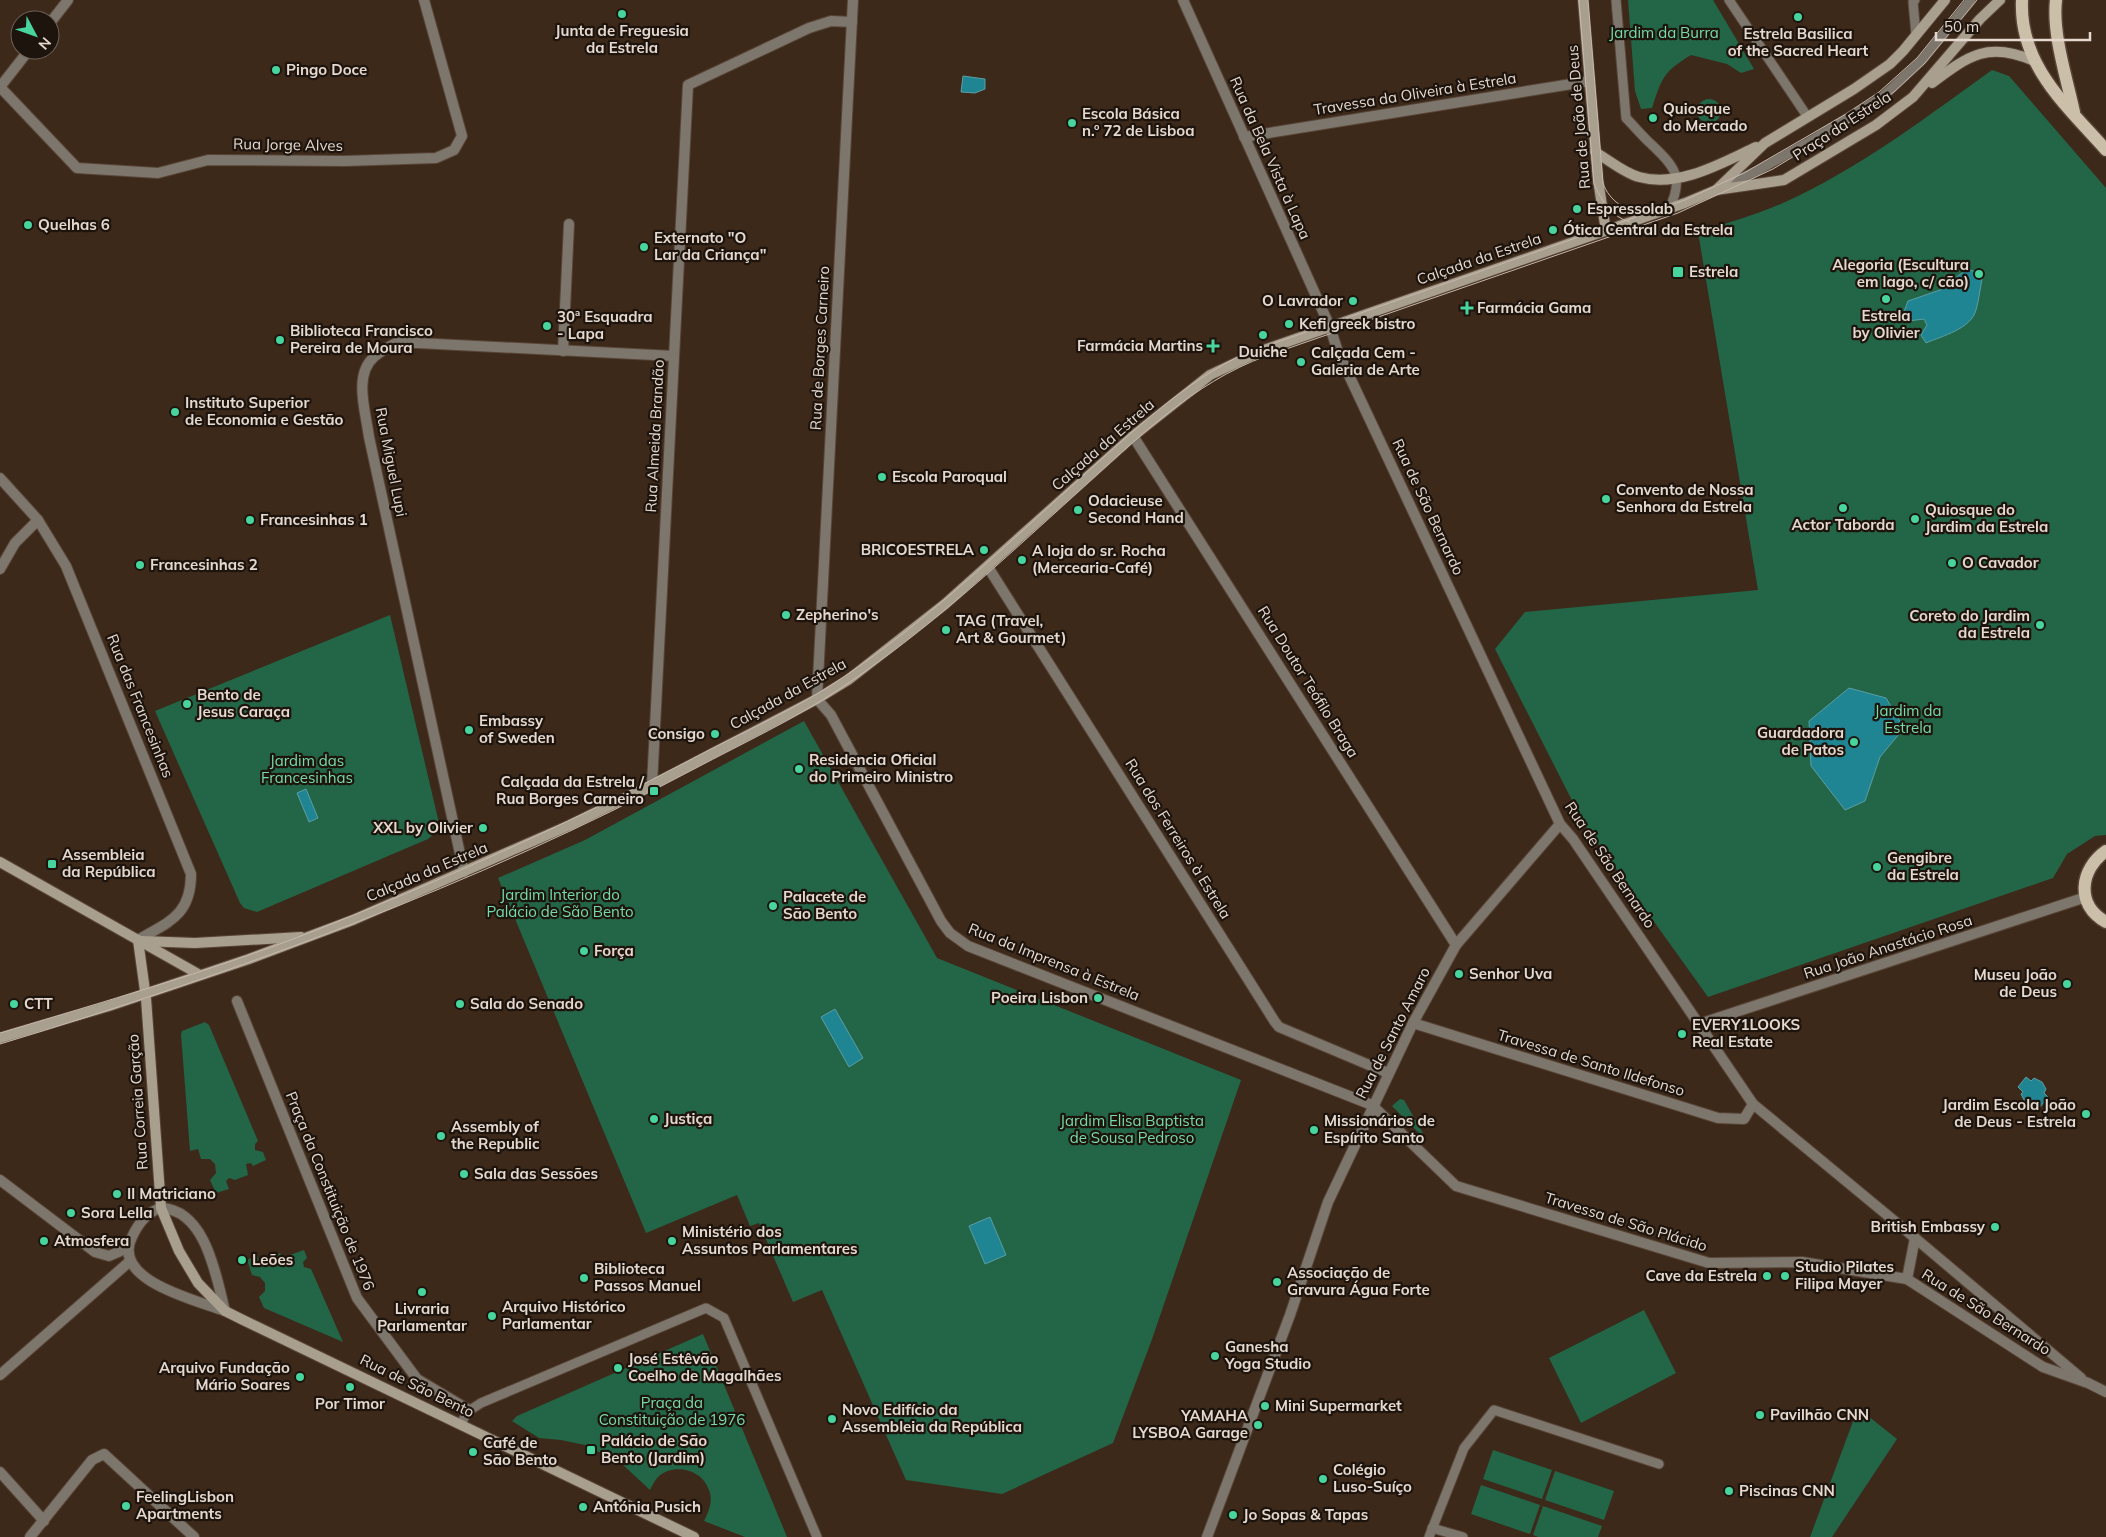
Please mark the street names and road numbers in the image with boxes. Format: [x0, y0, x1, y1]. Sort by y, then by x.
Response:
street label: Rua de João de Deus [1563, 44, 1594, 190]
street label: Travessa da Oliveira à Estrela [1312, 68, 1518, 119]
street label: Rua da Bela Vista à Lapa [1226, 73, 1315, 242]
street label: Praça da Estrela [1789, 87, 1895, 164]
street label: Rua Jorge Alves [233, 134, 343, 155]
street label: Calçada da Estrela [1414, 228, 1543, 289]
street label: Rua de Borges Carneiro [806, 265, 833, 431]
street label: Rua Almeida Brandão [641, 359, 668, 513]
street label: Calçada da Estrela [1047, 395, 1158, 494]
street label: Rua Miguel Lupi [372, 406, 411, 518]
street label: Rua de São Bernardo [1388, 436, 1468, 578]
street label: Rua Doutor Teófilo Braga [1254, 602, 1363, 761]
street label: Rua das Francesinhas [103, 631, 178, 780]
street label: Calçada da Estrela [726, 654, 849, 733]
street label: Rua dos Ferreiros à Estrela [1121, 755, 1236, 922]
street label: Rua de São Bernardo [1561, 798, 1660, 932]
street label: Calçada da Estrela [363, 837, 490, 906]
street label: Rua João Anastácio Rosa [1801, 910, 1975, 983]
street label: Rua da Imprensa à Estrela [966, 918, 1143, 1005]
street label: Rua de Santo Amaro [1351, 964, 1434, 1102]
street label: Travessa de Santo Ildefonso [1495, 1025, 1687, 1100]
street label: Rua Correia Garção [123, 1034, 152, 1171]
street label: Praça da Constituição de 1976 [282, 1089, 379, 1293]
street label: Travessa de São Plácido [1543, 1188, 1710, 1255]
street label: Rua de São Bernardo [1918, 1264, 2054, 1359]
street label: Rua de São Bento [357, 1350, 477, 1421]

